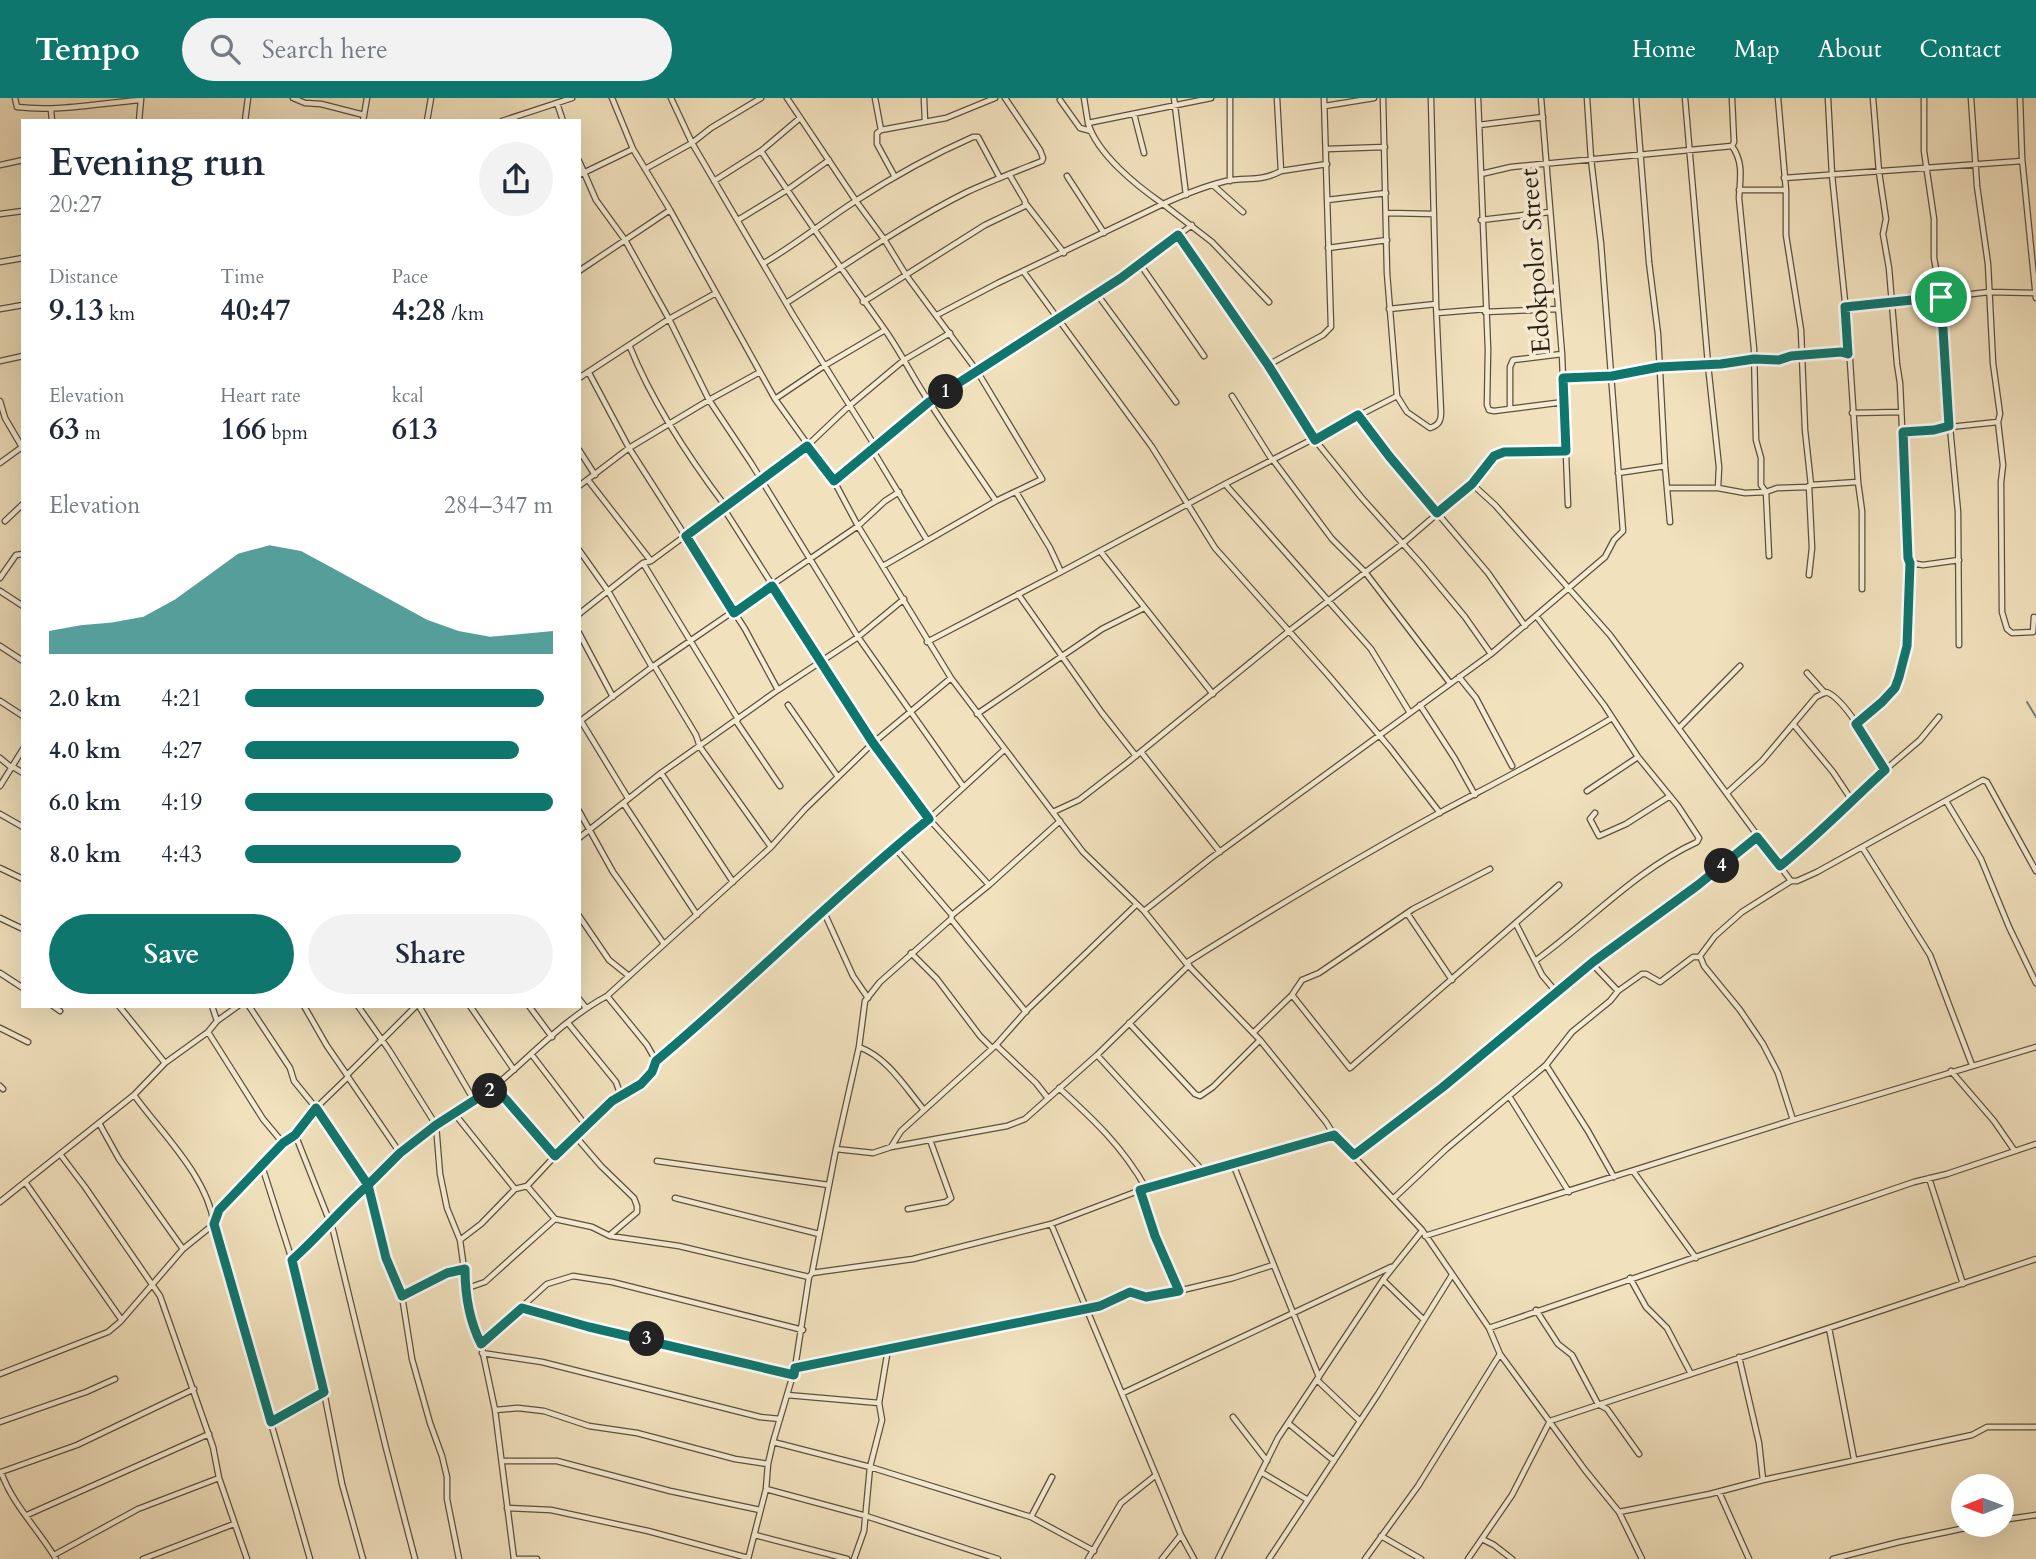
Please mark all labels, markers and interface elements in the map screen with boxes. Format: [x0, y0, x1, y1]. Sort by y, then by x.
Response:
search box [182, 18, 672, 81]
text: Tempo [35, 27, 140, 72]
icon: search [206, 30, 244, 68]
text: Search here [262, 32, 388, 67]
text: Home [1632, 33, 1696, 66]
text: Map [1734, 33, 1780, 66]
text: About [1818, 33, 1882, 66]
text: Contact [1920, 33, 2001, 66]
text: Evening run [49, 137, 265, 189]
button: share [479, 142, 553, 216]
street label: Edokpolor Street [1511, 167, 1559, 355]
text: 20:27 [49, 189, 102, 220]
text: Distance [49, 264, 118, 290]
text: Time [220, 264, 264, 290]
text: Pace [392, 264, 428, 290]
pin [1911, 267, 1971, 327]
icon: arrive [1922, 278, 1960, 316]
text: 9.13 [49, 290, 104, 331]
text: 40:47 [220, 290, 291, 331]
text: 4:28 [392, 290, 446, 331]
text: km [104, 301, 135, 327]
text: /km [446, 301, 484, 327]
pin: 1 [928, 374, 964, 410]
text: 1 [941, 378, 950, 404]
text: Elevation [49, 383, 124, 409]
text: Heart rate [220, 383, 301, 409]
text: kcal [392, 383, 424, 409]
text: 63 [49, 409, 80, 450]
text: 166 [220, 409, 266, 450]
text: 613 [392, 409, 438, 450]
text: m [80, 420, 101, 446]
text: bpm [266, 420, 308, 446]
text: Elevation [49, 490, 140, 521]
text: 284–347 m [444, 490, 553, 521]
text: 2.0 km [49, 683, 121, 714]
text: 4:21 [161, 683, 202, 714]
text: 4.0 km [49, 735, 121, 766]
text: 4:27 [161, 735, 202, 766]
text: 6.0 km [49, 787, 121, 818]
text: 4:19 [161, 787, 202, 818]
text: 8.0 km [49, 839, 121, 870]
text: 4:43 [161, 839, 202, 870]
pin: 4 [1704, 848, 1740, 884]
text: 4 [1717, 852, 1726, 878]
button: Save [49, 914, 294, 994]
button: Share [308, 914, 553, 994]
pin: 2 [472, 1074, 508, 1108]
text: 2 [485, 1077, 494, 1103]
pin: 3 [630, 1322, 664, 1356]
text: 3 [642, 1325, 651, 1351]
north arrow [1951, 1474, 2014, 1536]
map controls [1951, 1474, 2014, 1537]

